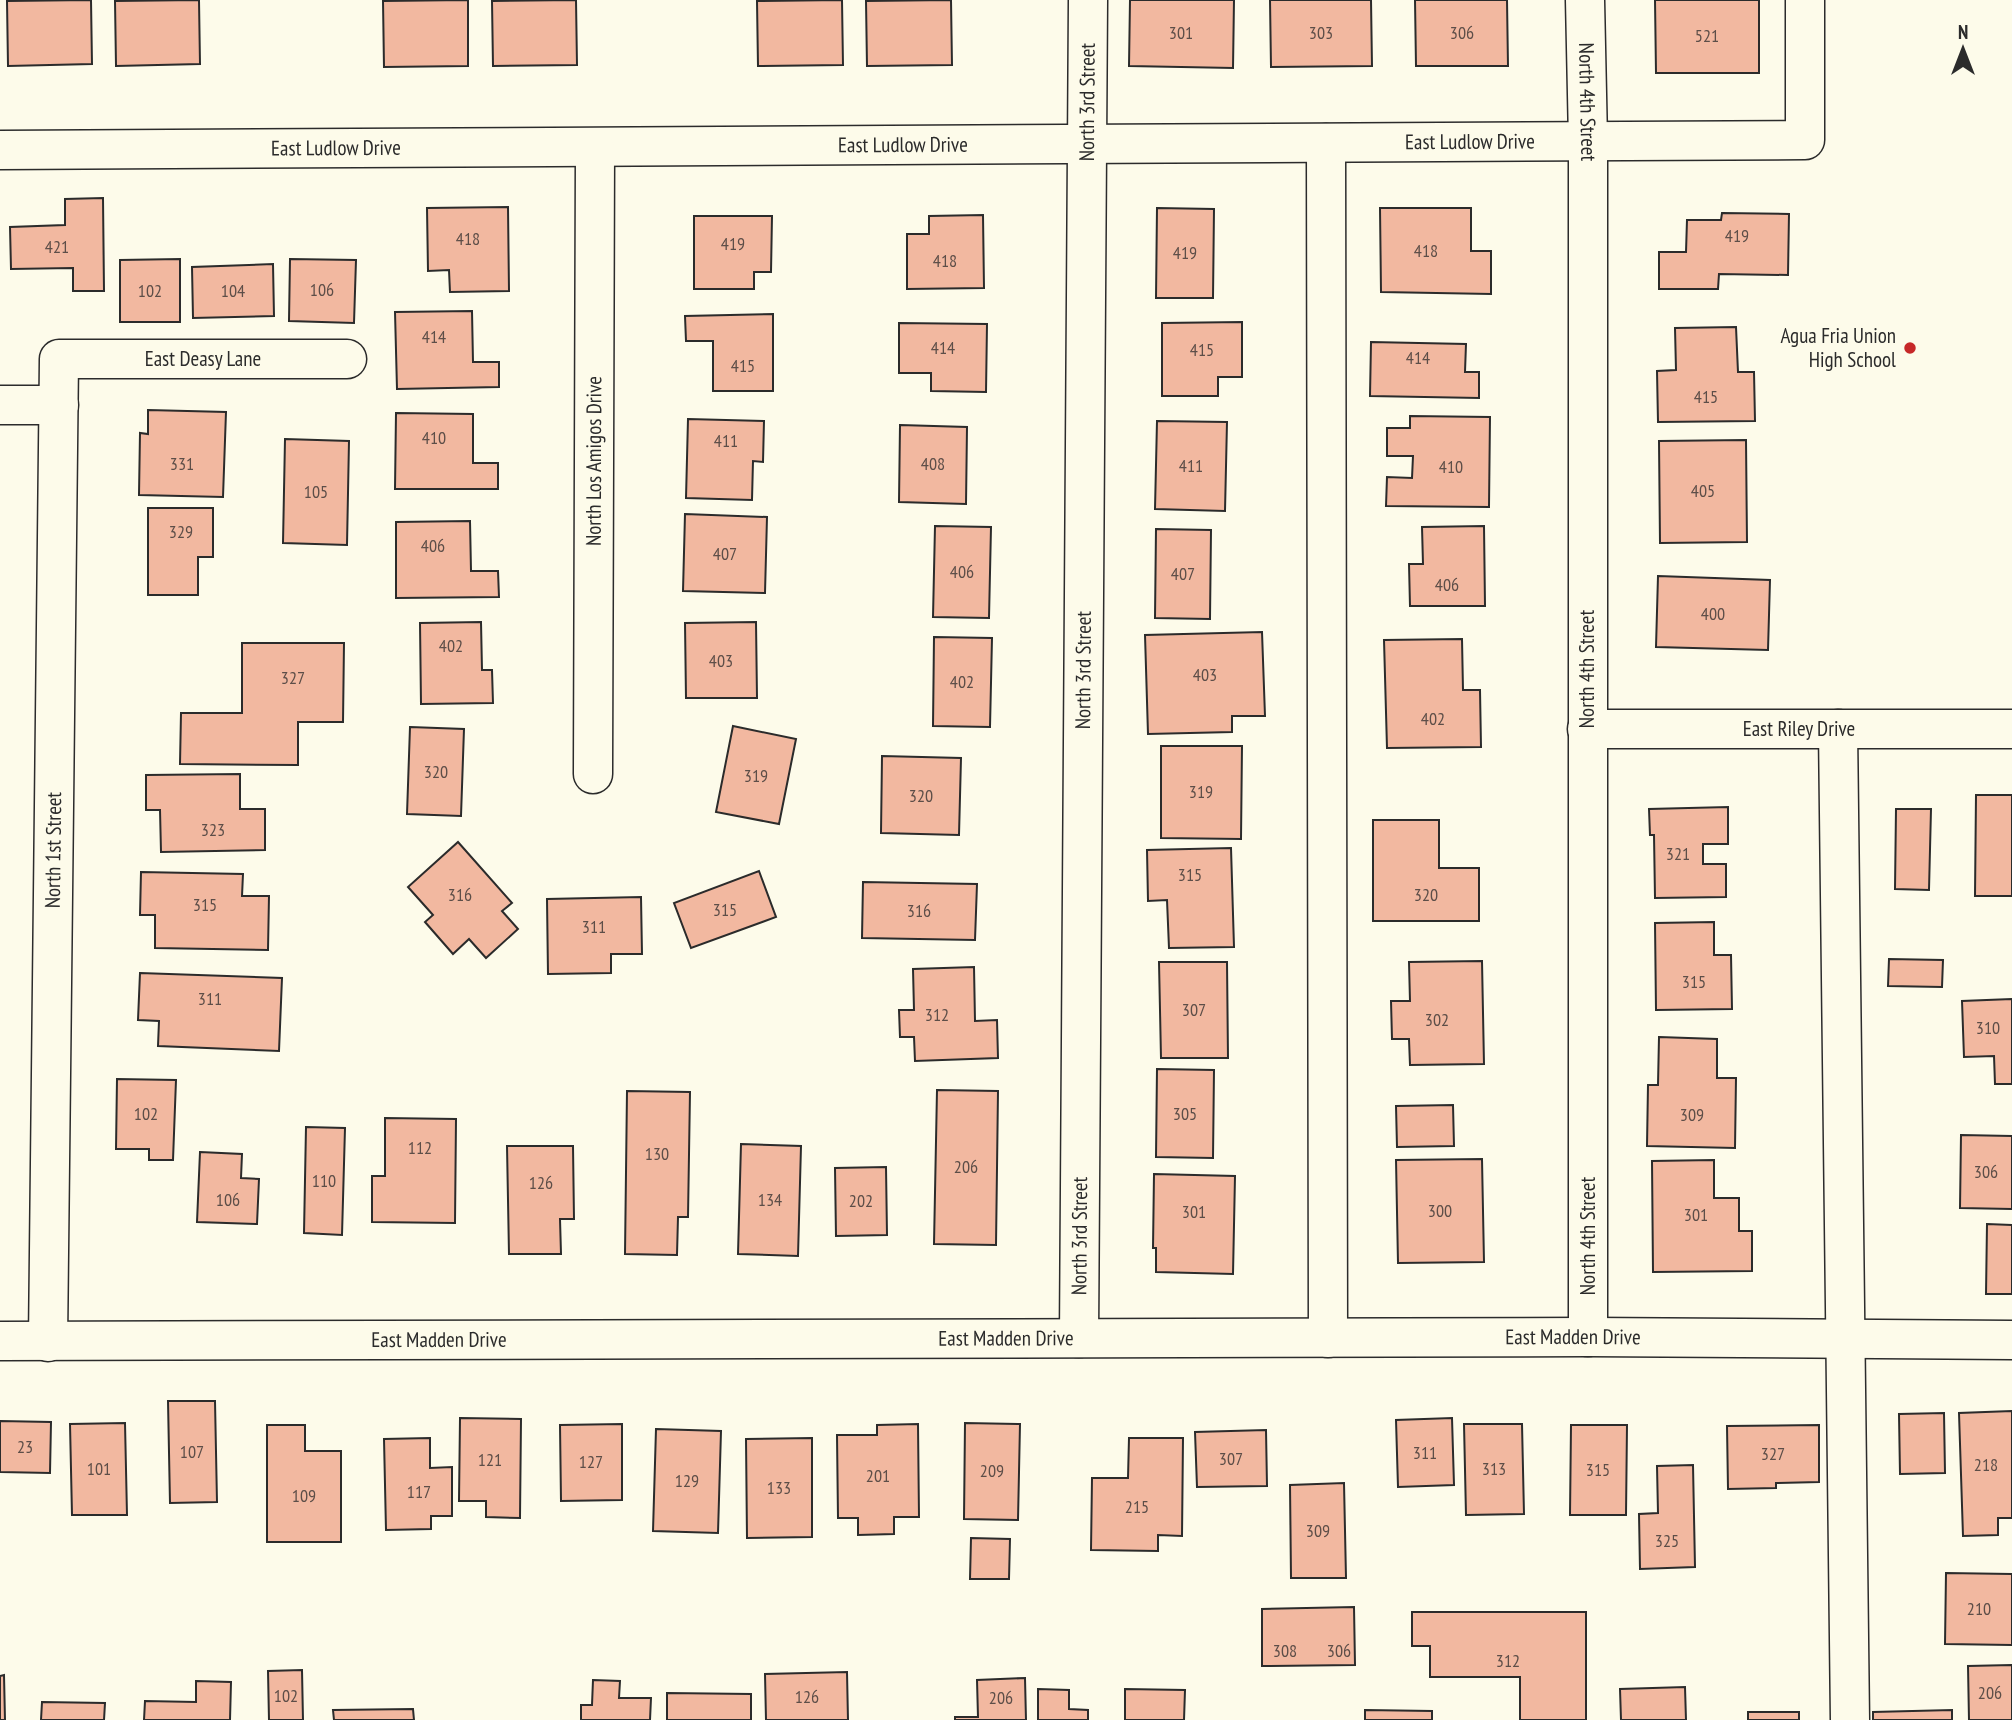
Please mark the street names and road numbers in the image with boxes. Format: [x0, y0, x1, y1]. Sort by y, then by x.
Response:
street label: North 3rd Street [1073, 42, 1101, 161]
street label: North 4th Street [1573, 42, 1602, 161]
street label: East Ludlow Drive [1405, 127, 1535, 155]
street label: East Ludlow Drive [838, 131, 968, 158]
street label: East Ludlow Drive [271, 134, 401, 161]
street label: East Deasy Lane [145, 345, 261, 372]
street label: North Los Amigos Drive [580, 376, 607, 546]
street label: North 3rd Street [1069, 610, 1097, 729]
street label: North 4th Street [1573, 610, 1600, 728]
street label: East Riley Drive [1743, 715, 1855, 742]
street label: North 1st Street [39, 791, 67, 908]
street label: North 3rd Street [1065, 1176, 1093, 1295]
street label: North 4th Street [1574, 1177, 1601, 1295]
street label: East Madden Drive [1505, 1323, 1641, 1350]
street label: East Madden Drive [938, 1324, 1074, 1352]
street label: East Madden Drive [371, 1326, 507, 1353]

